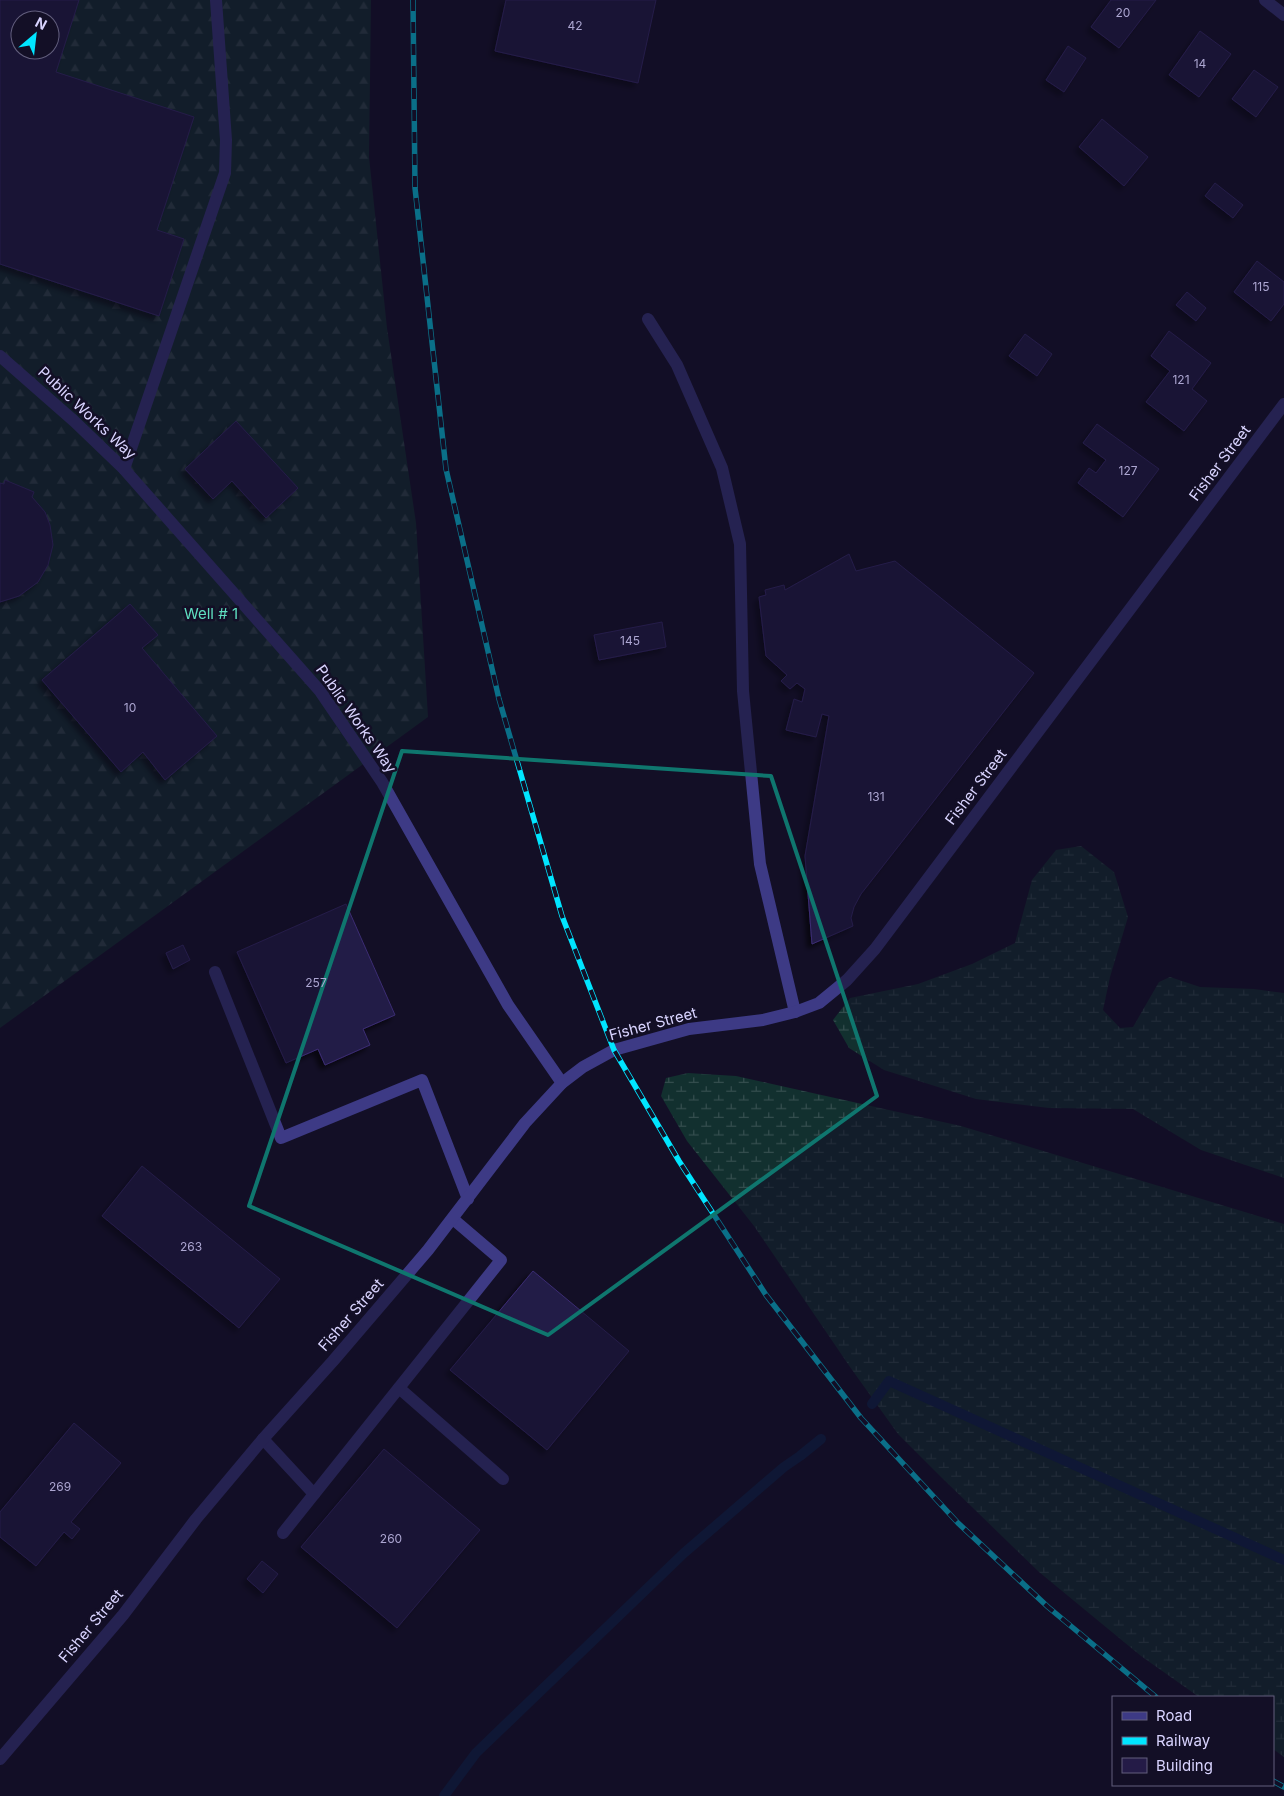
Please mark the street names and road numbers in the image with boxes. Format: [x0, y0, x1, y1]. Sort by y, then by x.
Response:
street label: Public Works Way [34, 362, 141, 463]
street label: Fisher Street [1185, 421, 1254, 504]
street label: Public Works Way [312, 661, 401, 777]
street label: Fisher Street [941, 745, 1010, 828]
street label: Fisher Street [607, 1003, 699, 1044]
street label: Fisher Street [314, 1274, 387, 1355]
street label: Fisher Street [54, 1585, 127, 1666]

